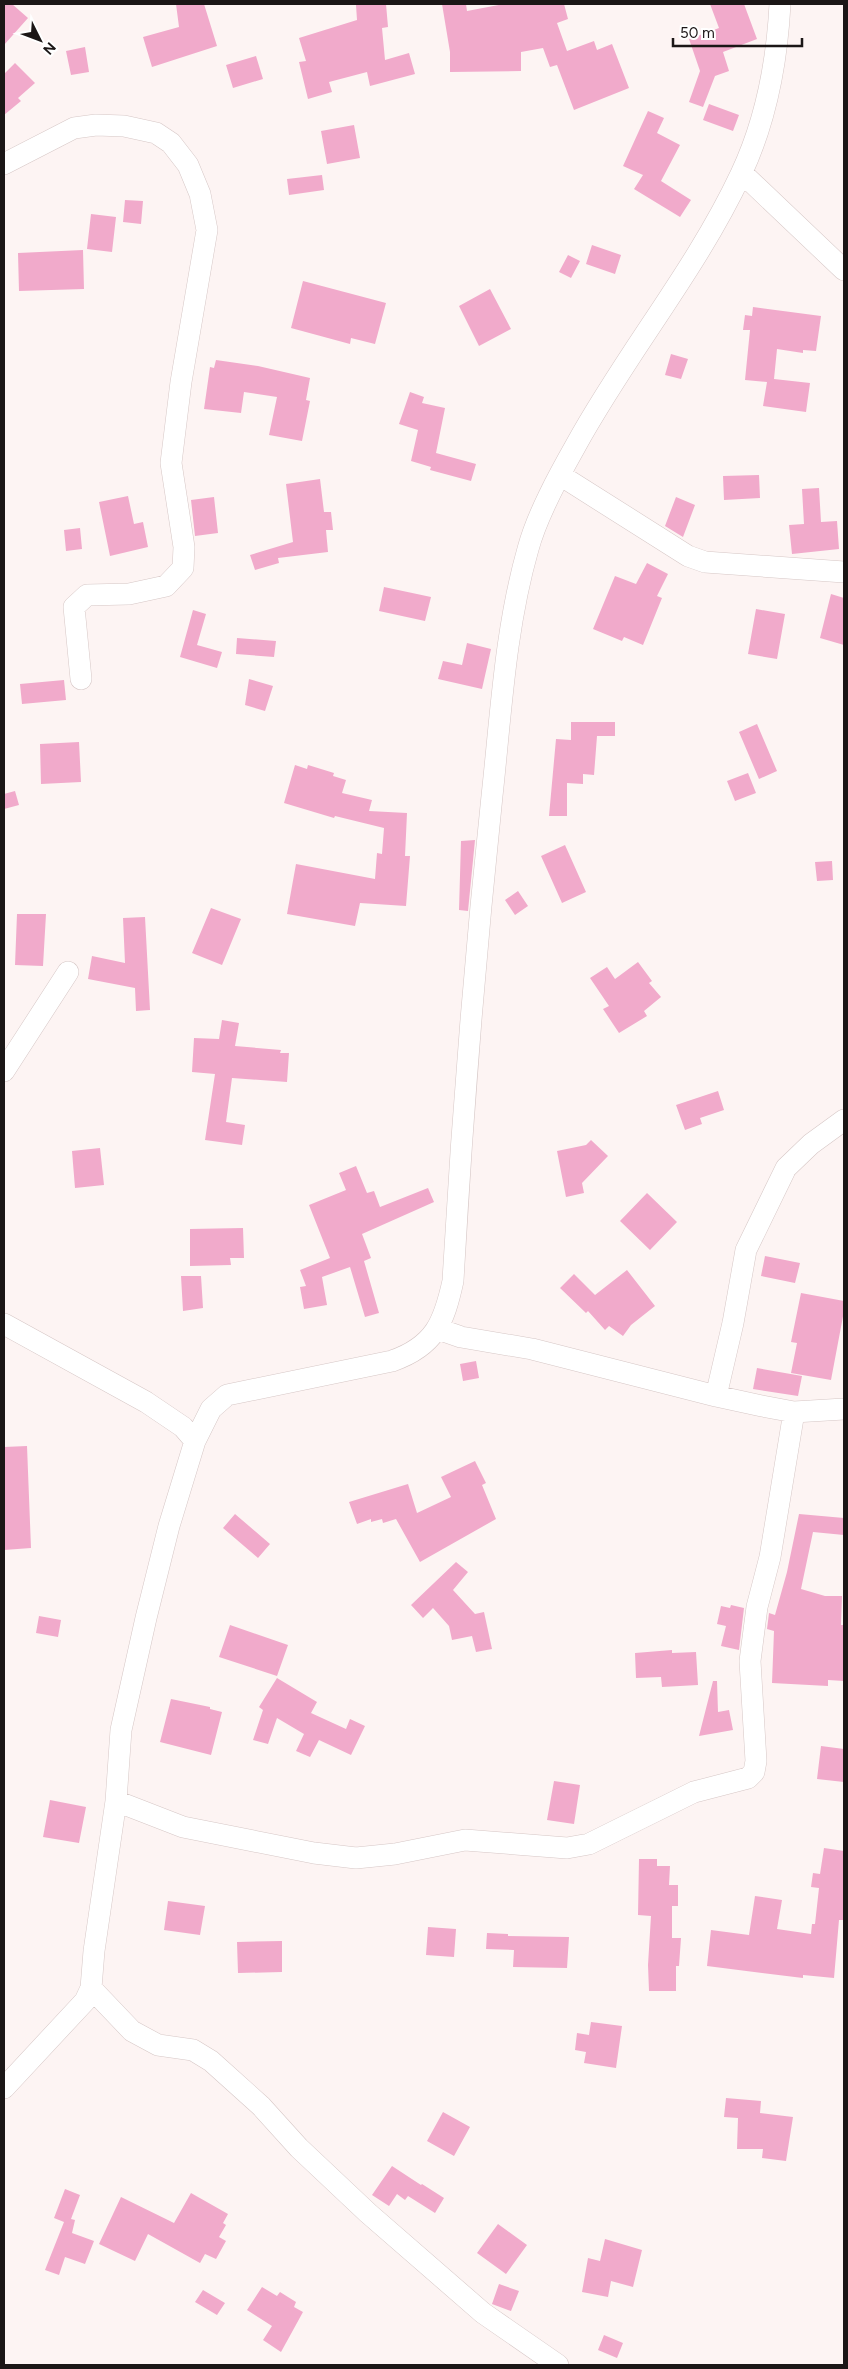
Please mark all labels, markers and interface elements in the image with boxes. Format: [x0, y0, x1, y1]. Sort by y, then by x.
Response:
north arrow [15, 15, 65, 65]
scale bar [673, 15, 802, 47]
text: 50 m [680, 24, 715, 42]
text: N [39, 39, 59, 58]

